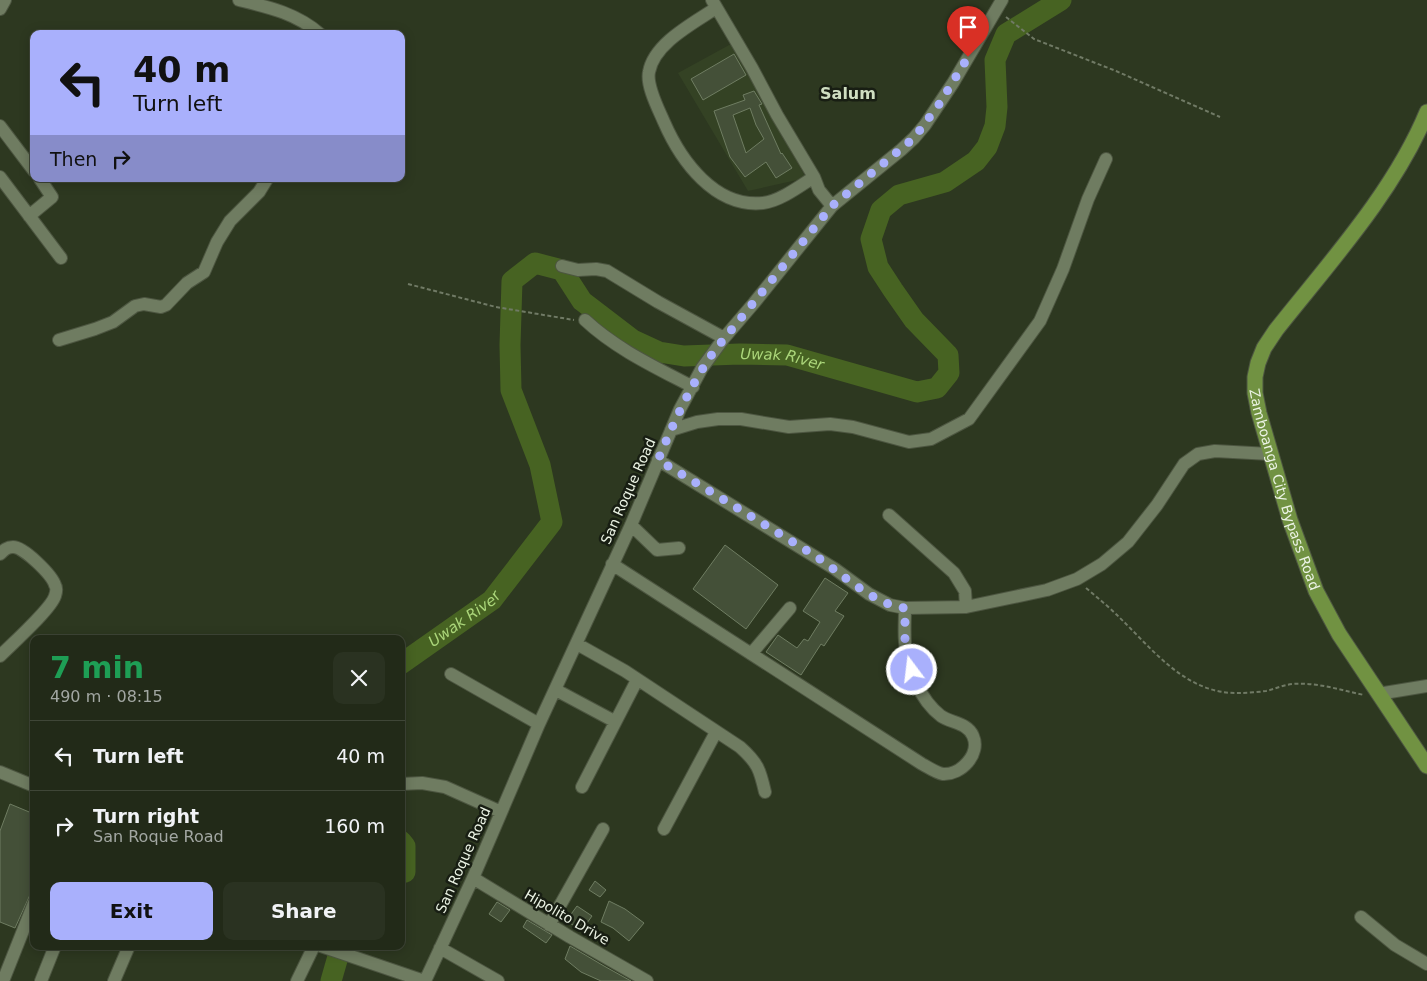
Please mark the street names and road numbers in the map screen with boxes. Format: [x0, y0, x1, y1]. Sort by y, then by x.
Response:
street label: Zamboanga City Bypass Road [1246, 387, 1323, 592]
street label: San Roque Road [597, 435, 659, 547]
street label: San Roque Road [432, 804, 494, 916]
street label: Hipolito Drive [522, 886, 612, 948]

